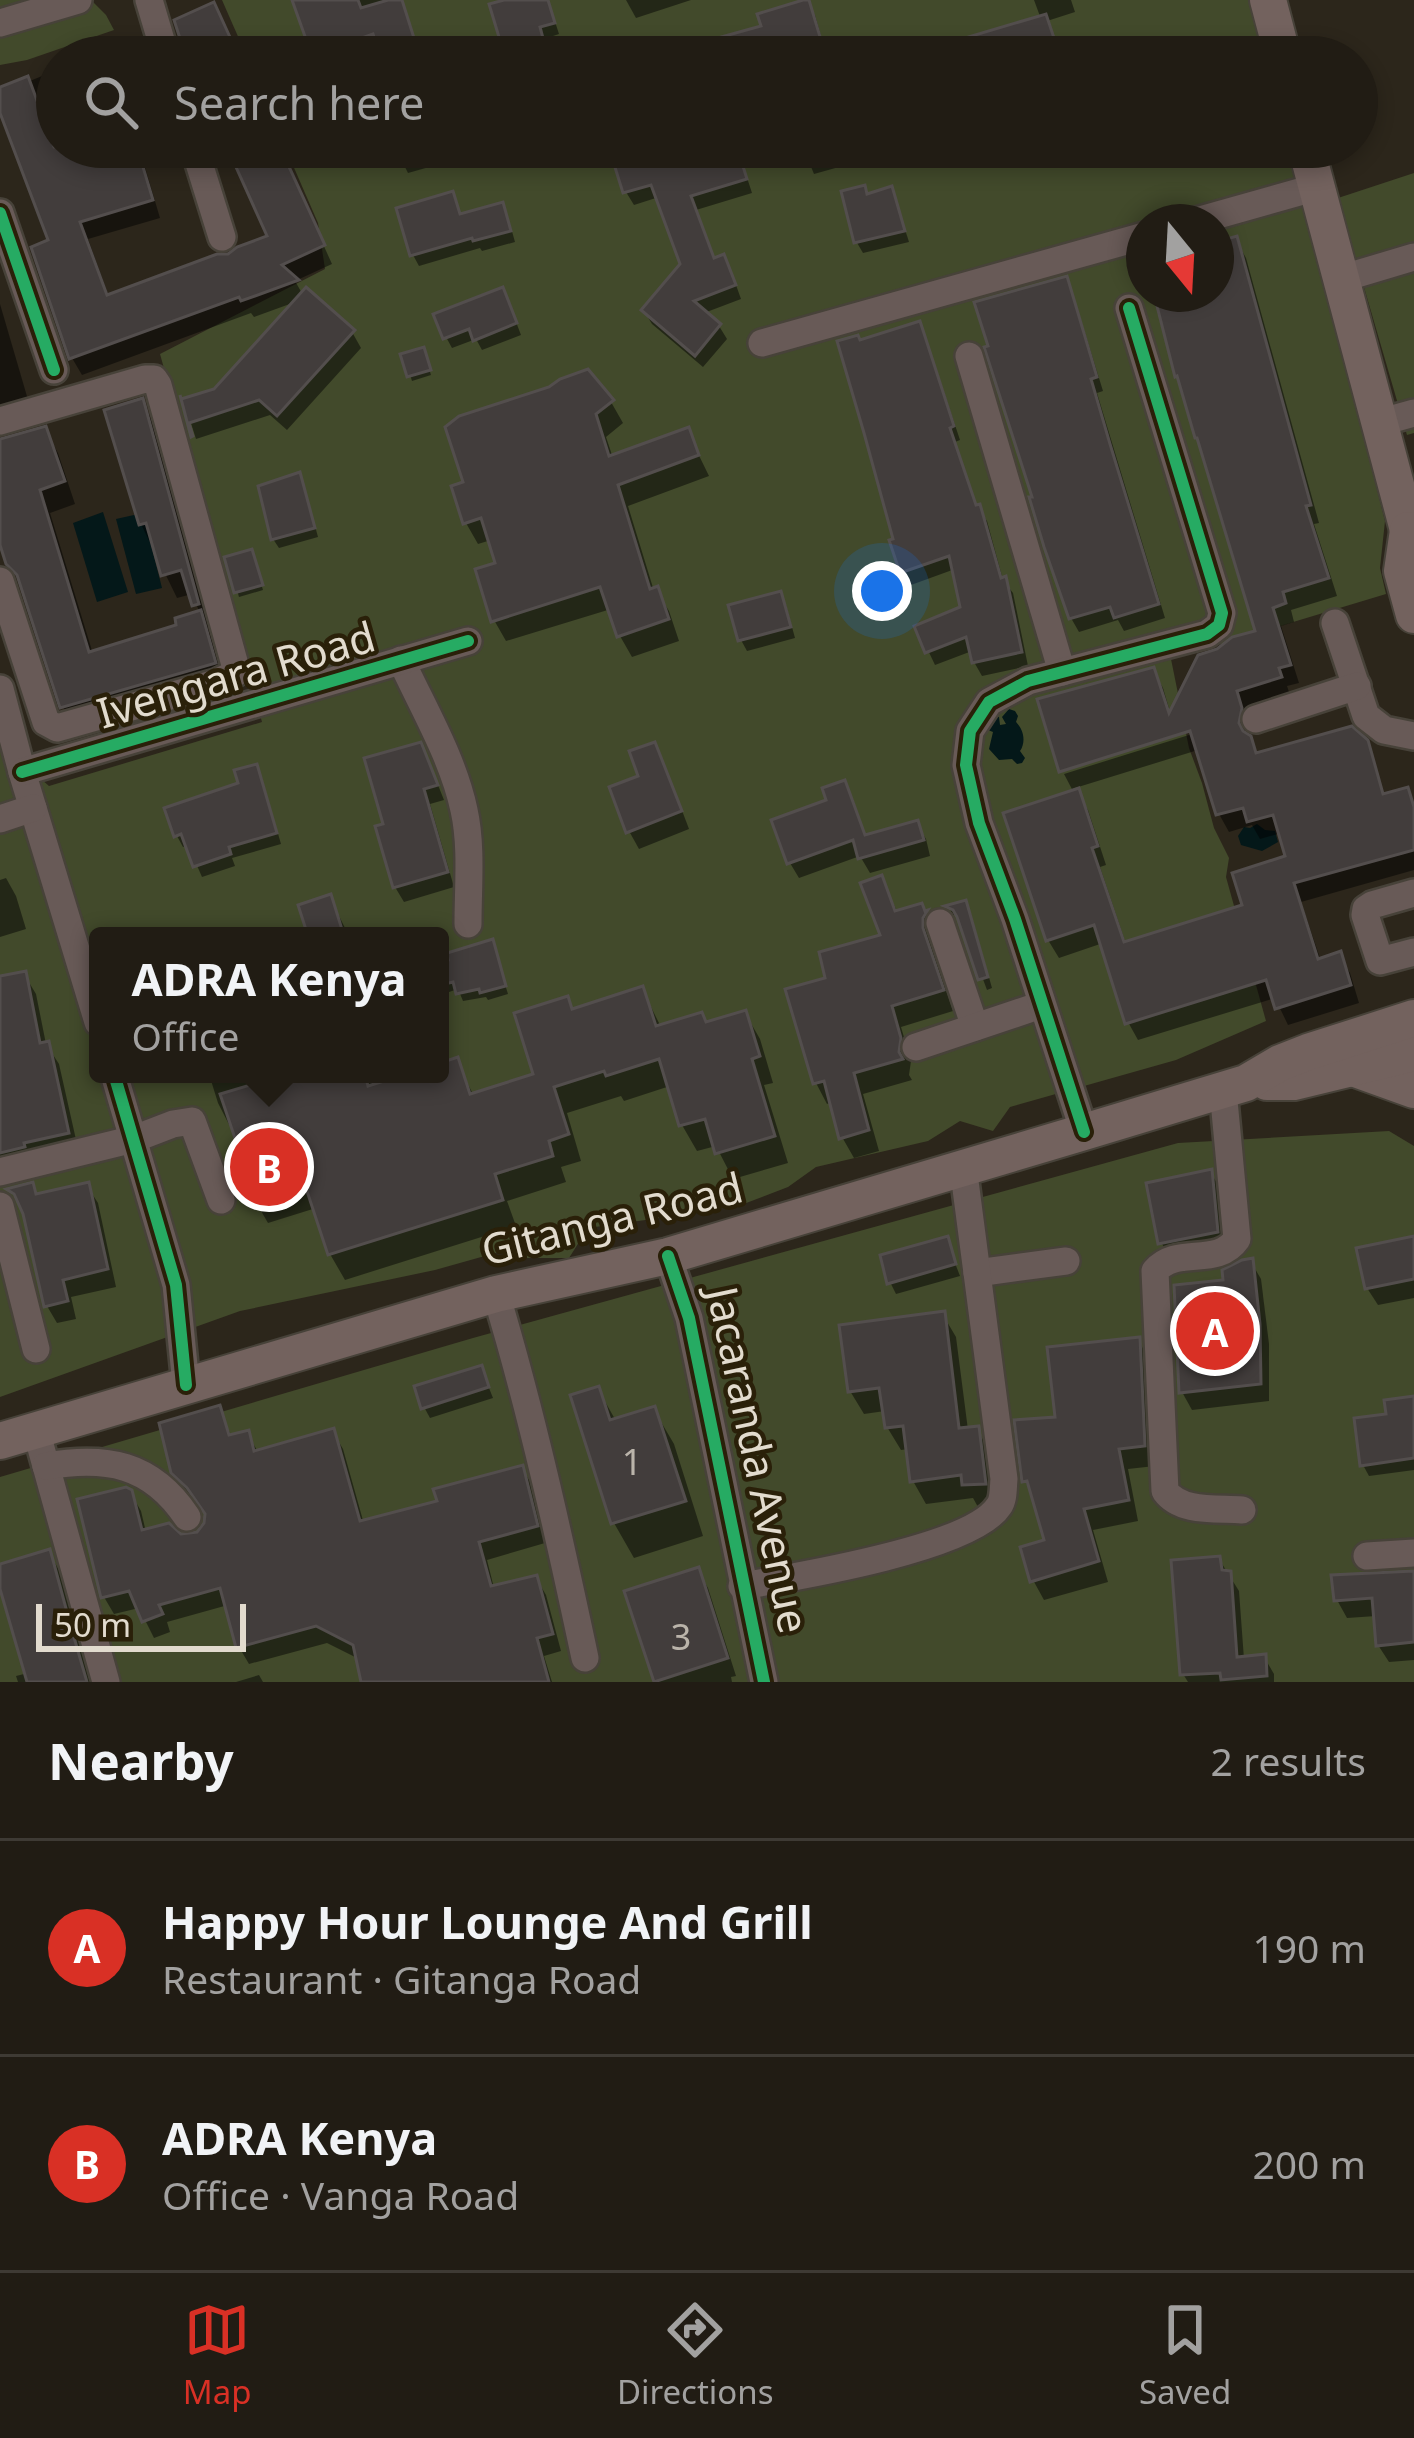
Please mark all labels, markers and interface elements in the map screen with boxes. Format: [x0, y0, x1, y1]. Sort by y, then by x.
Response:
search box [36, 36, 1378, 168]
icon: search [78, 69, 144, 135]
text: Search here [174, 72, 424, 133]
north arrow [1126, 204, 1234, 312]
your location [852, 561, 912, 621]
street label: Ivengara Road [90, 607, 381, 740]
popup [89, 927, 449, 1083]
text: ADRA Kenya [131, 948, 407, 1009]
text: Office [131, 1009, 240, 1062]
pin: B [230, 1122, 308, 1212]
street label: Gitanga Road [475, 1158, 748, 1278]
street label: Jacaranda Avenue [694, 1277, 824, 1638]
pin: A [1176, 1286, 1254, 1376]
house number: 1 [622, 1437, 642, 1486]
scale bar [36, 1598, 246, 1651]
text: 50 m [54, 1602, 131, 1647]
house number: 3 [671, 1612, 691, 1661]
text: Nearby [48, 1725, 234, 1795]
text: 2 results [1211, 1734, 1366, 1787]
text: Happy Hour Lounge And Grill [162, 1891, 813, 1952]
text: A [74, 1921, 101, 1974]
text: 190 m [1252, 1921, 1366, 1974]
text: Restaurant · Gitanga Road [162, 1952, 641, 2005]
text: ADRA Kenya [162, 2107, 437, 2168]
text: B [74, 2137, 100, 2190]
text: 200 m [1252, 2137, 1366, 2190]
text: Office · Vanga Road [162, 2168, 519, 2221]
tab: Map [183, 2297, 251, 2414]
tab: Directions [617, 2297, 774, 2414]
tab: Saved [1139, 2297, 1231, 2414]

